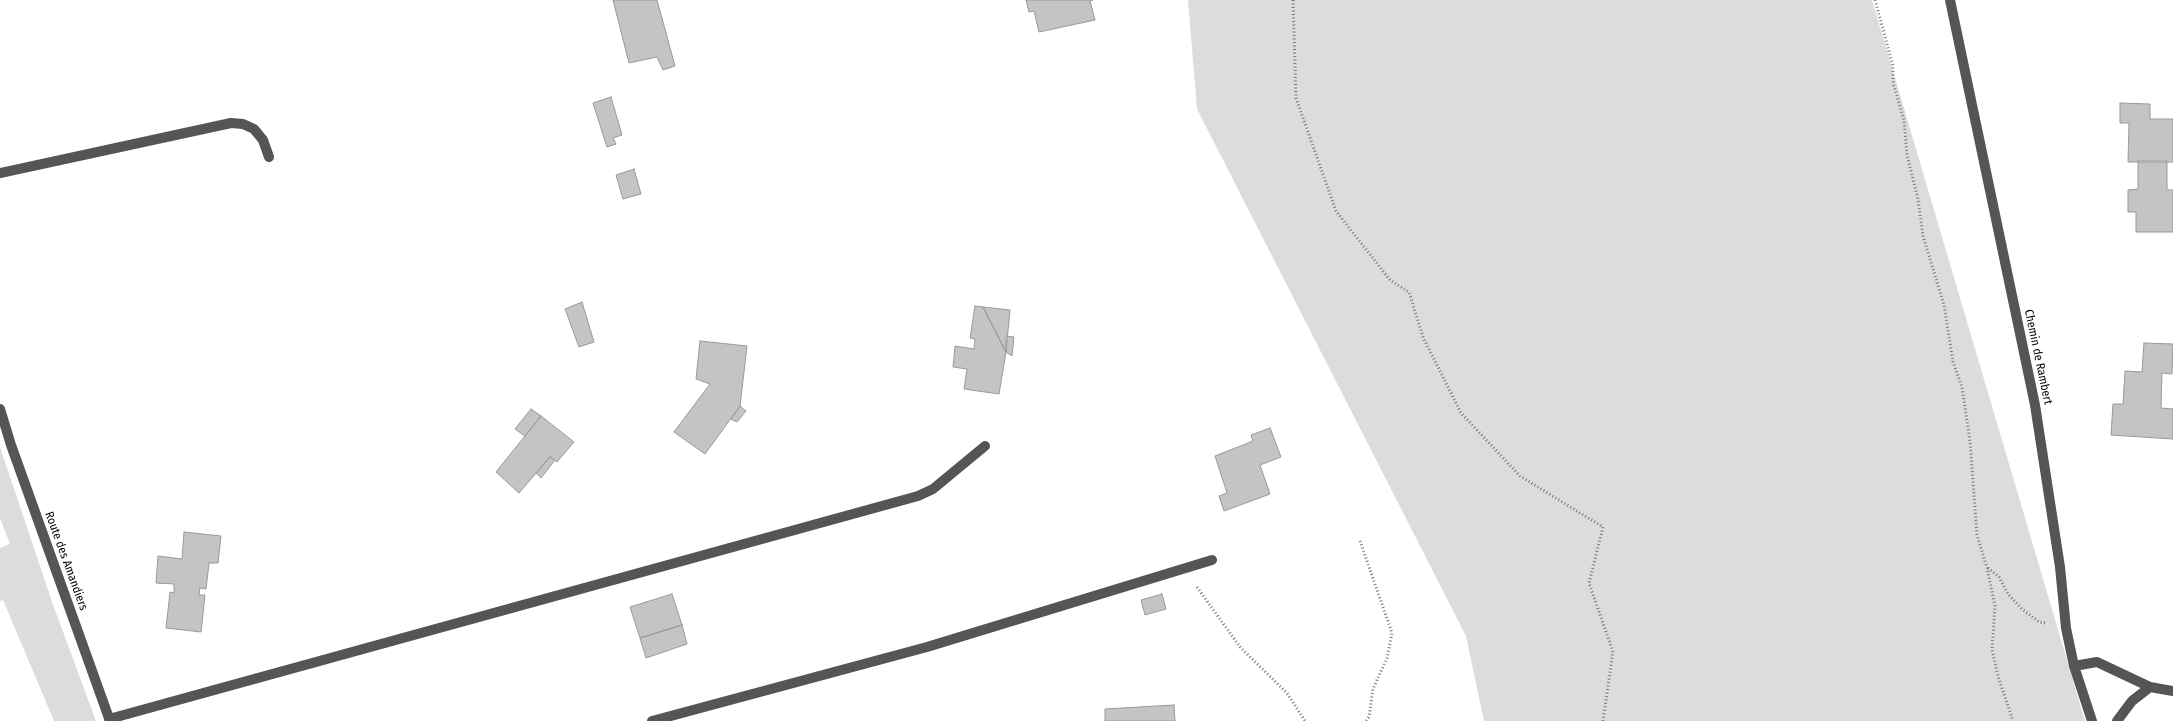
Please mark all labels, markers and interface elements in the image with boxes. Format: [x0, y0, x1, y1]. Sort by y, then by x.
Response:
street label: Chemin de Rambert [2021, 308, 2055, 406]
street label: Route des Amandiers [41, 510, 91, 612]

